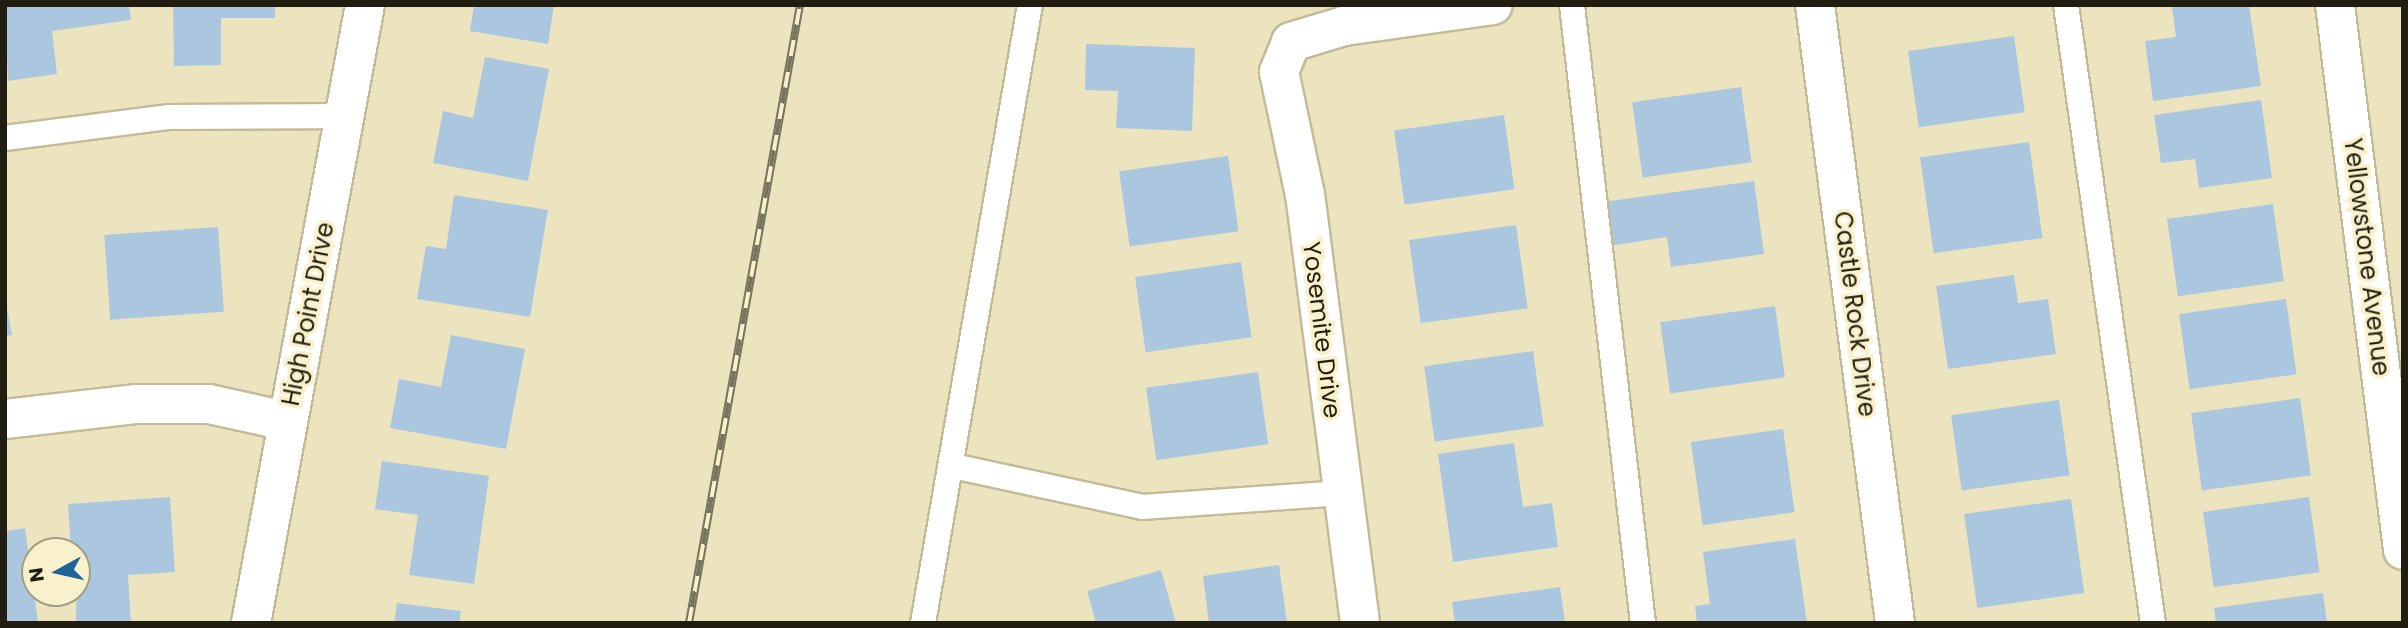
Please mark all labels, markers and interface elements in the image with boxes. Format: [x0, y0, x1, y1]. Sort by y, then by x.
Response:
street label: Yellowstone Avenue [2338, 137, 2396, 377]
street label: Castle Rock Drive [1828, 210, 1882, 418]
street label: High Point Drive [276, 220, 340, 408]
street label: Yosemite Drive [1297, 240, 1347, 420]
north arrow [21, 537, 91, 607]
text: N [22, 566, 51, 584]

